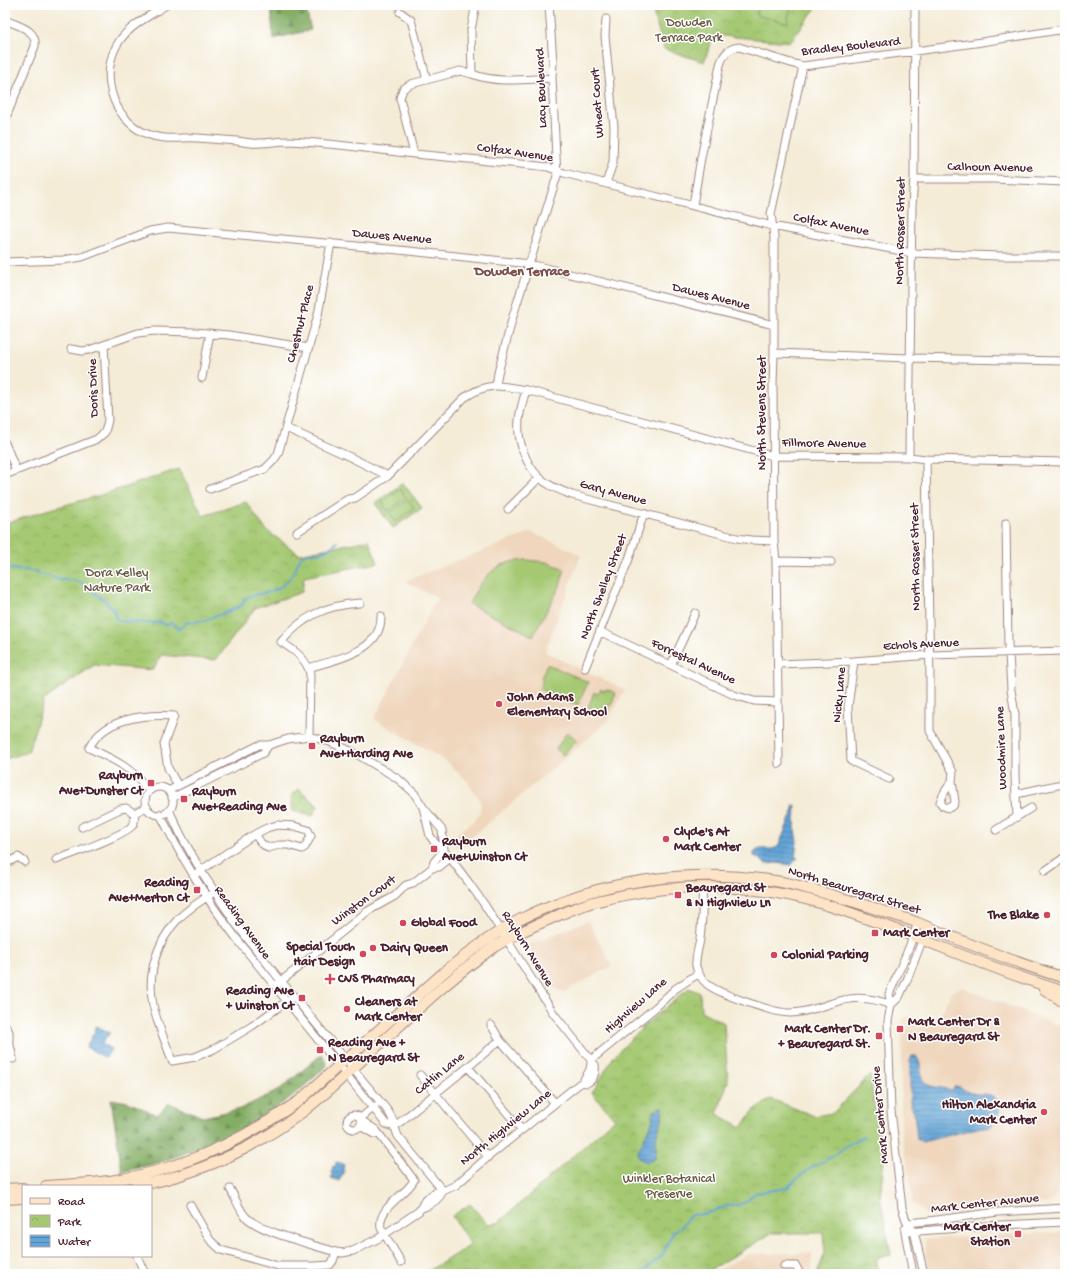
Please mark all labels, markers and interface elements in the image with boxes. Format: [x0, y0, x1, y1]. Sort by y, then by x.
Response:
park label: Dowden Terrace Park [654, 16, 724, 46]
street label: Bradley Boulevard [800, 34, 903, 60]
street label: Lacy Boulevard [533, 46, 551, 128]
street label: Wheat Court [588, 66, 608, 139]
street label: Colfax Avenue [476, 140, 554, 166]
street label: Calhoun Avenue [947, 160, 1033, 176]
street label: North Rosser Street [893, 175, 909, 285]
street label: Colfax Avenue [792, 210, 870, 240]
street label: Dawes Avenue [351, 226, 433, 248]
district label: Dowden Terrace [473, 264, 570, 281]
street label: Dawes Avenue [670, 280, 752, 314]
street label: Chestnut Place [284, 283, 318, 365]
street label: North Stevens Street [755, 354, 770, 470]
street label: Doris Drive [85, 358, 103, 419]
street label: Fillmore Avenue [781, 436, 867, 452]
street label: Gary Avenue [578, 477, 648, 509]
street label: North Rosser Street [908, 501, 924, 611]
street label: North Shelley Street [577, 531, 632, 642]
park label: Dora Kelley Nature Park [84, 566, 151, 596]
street label: Forrestal Avenue [647, 635, 738, 688]
street label: Echols Avenue [883, 636, 960, 654]
street label: Nicky Lane [830, 666, 850, 723]
place label: John Adams Elementary School [506, 690, 607, 720]
marker: John Adams Elementary School [494, 699, 504, 709]
street label: Woodmire Lane [993, 706, 1011, 790]
place label: Rayburn Ave+Harding Ave [319, 732, 414, 762]
marker: Rayburn Ave+Harding Ave [307, 741, 317, 751]
place label: Rayburn Ave+Dunster Ct [58, 769, 145, 799]
marker: Rayburn Ave+Dunster Ct [146, 778, 156, 788]
place label: Rayburn Ave+Reading Ave [191, 785, 288, 815]
marker: Rayburn Ave+Reading Ave [179, 794, 189, 804]
place label: Clyde's At Mark Center [673, 825, 742, 855]
marker: Clyde's At Mark Center [661, 834, 671, 844]
place label: Rayburn Ave+Winston Ct [441, 835, 529, 865]
marker: Rayburn Ave+Winston Ct [429, 844, 439, 854]
street label: North Beauregard Street [786, 864, 924, 919]
street label: Winston Court [329, 872, 400, 929]
place label: Reading Ave+Merton Ct [108, 876, 191, 906]
place label: Beauregard St & N Highview Ln [685, 881, 771, 911]
street label: Reading Avenue [210, 883, 274, 963]
marker: Reading Ave+Merton Ct [192, 885, 202, 895]
marker: Beauregard St & N Highview Ln [673, 890, 683, 900]
street label: Rayburn Avenue [498, 908, 556, 990]
place label: The Blake [987, 908, 1040, 923]
marker: The Blake [1042, 910, 1052, 920]
place label: Global Food [411, 916, 478, 931]
marker: Global Food [398, 918, 408, 928]
place label: Mark Center [883, 926, 951, 941]
marker: Mark Center [870, 928, 880, 938]
place label: Special Touch Hair Design [286, 940, 356, 970]
place label: Dairy Queen [380, 941, 449, 956]
marker: Dairy Queen [368, 943, 378, 953]
place label: Colonial Parking [781, 948, 869, 963]
marker: Special Touch Hair Design [358, 949, 368, 959]
marker: Colonial Parking [769, 950, 779, 960]
place label: CVS Pharmacy [337, 972, 415, 987]
marker: CVS Pharmacy [325, 974, 335, 984]
street label: Highview Lane [602, 975, 671, 1037]
place label: Reading Ave + Winston Ct [225, 984, 296, 1014]
marker: Reading Ave + Winston Ct [297, 993, 307, 1003]
place label: Cleaners at Mark Center [354, 995, 423, 1025]
marker: Cleaners at Mark Center [342, 1004, 352, 1014]
place label: Mark Center Dr & N Beauregard St [908, 1015, 1000, 1045]
place label: Mark Center Dr. + Beauregard St. [777, 1022, 871, 1052]
marker: Mark Center Dr & N Beauregard St [895, 1024, 905, 1034]
marker: Mark Center Dr. + Beauregard St. [874, 1031, 884, 1041]
place label: Reading Ave + N Beauregard St [327, 1036, 420, 1066]
marker: Reading Ave + N Beauregard St [315, 1045, 325, 1055]
street label: Catlin Lane [412, 1049, 468, 1099]
street label: Mark Center Drive [869, 1065, 893, 1164]
street label: North Highview Lane [457, 1086, 555, 1169]
place label: Hilton Alexandria Mark Center [942, 1098, 1037, 1128]
marker: Hilton Alexandria Mark Center [1039, 1107, 1049, 1117]
park label: Winkler Botanical Preserve [623, 1172, 715, 1202]
legend [22, 1185, 152, 1257]
street label: Mark Center Avenue [930, 1191, 1040, 1217]
text: Road [58, 1196, 85, 1210]
text: Park [57, 1216, 83, 1230]
place label: Mark Center Station [944, 1220, 1011, 1250]
marker: Mark Center Station [1013, 1229, 1023, 1239]
text: Water [58, 1236, 92, 1250]

